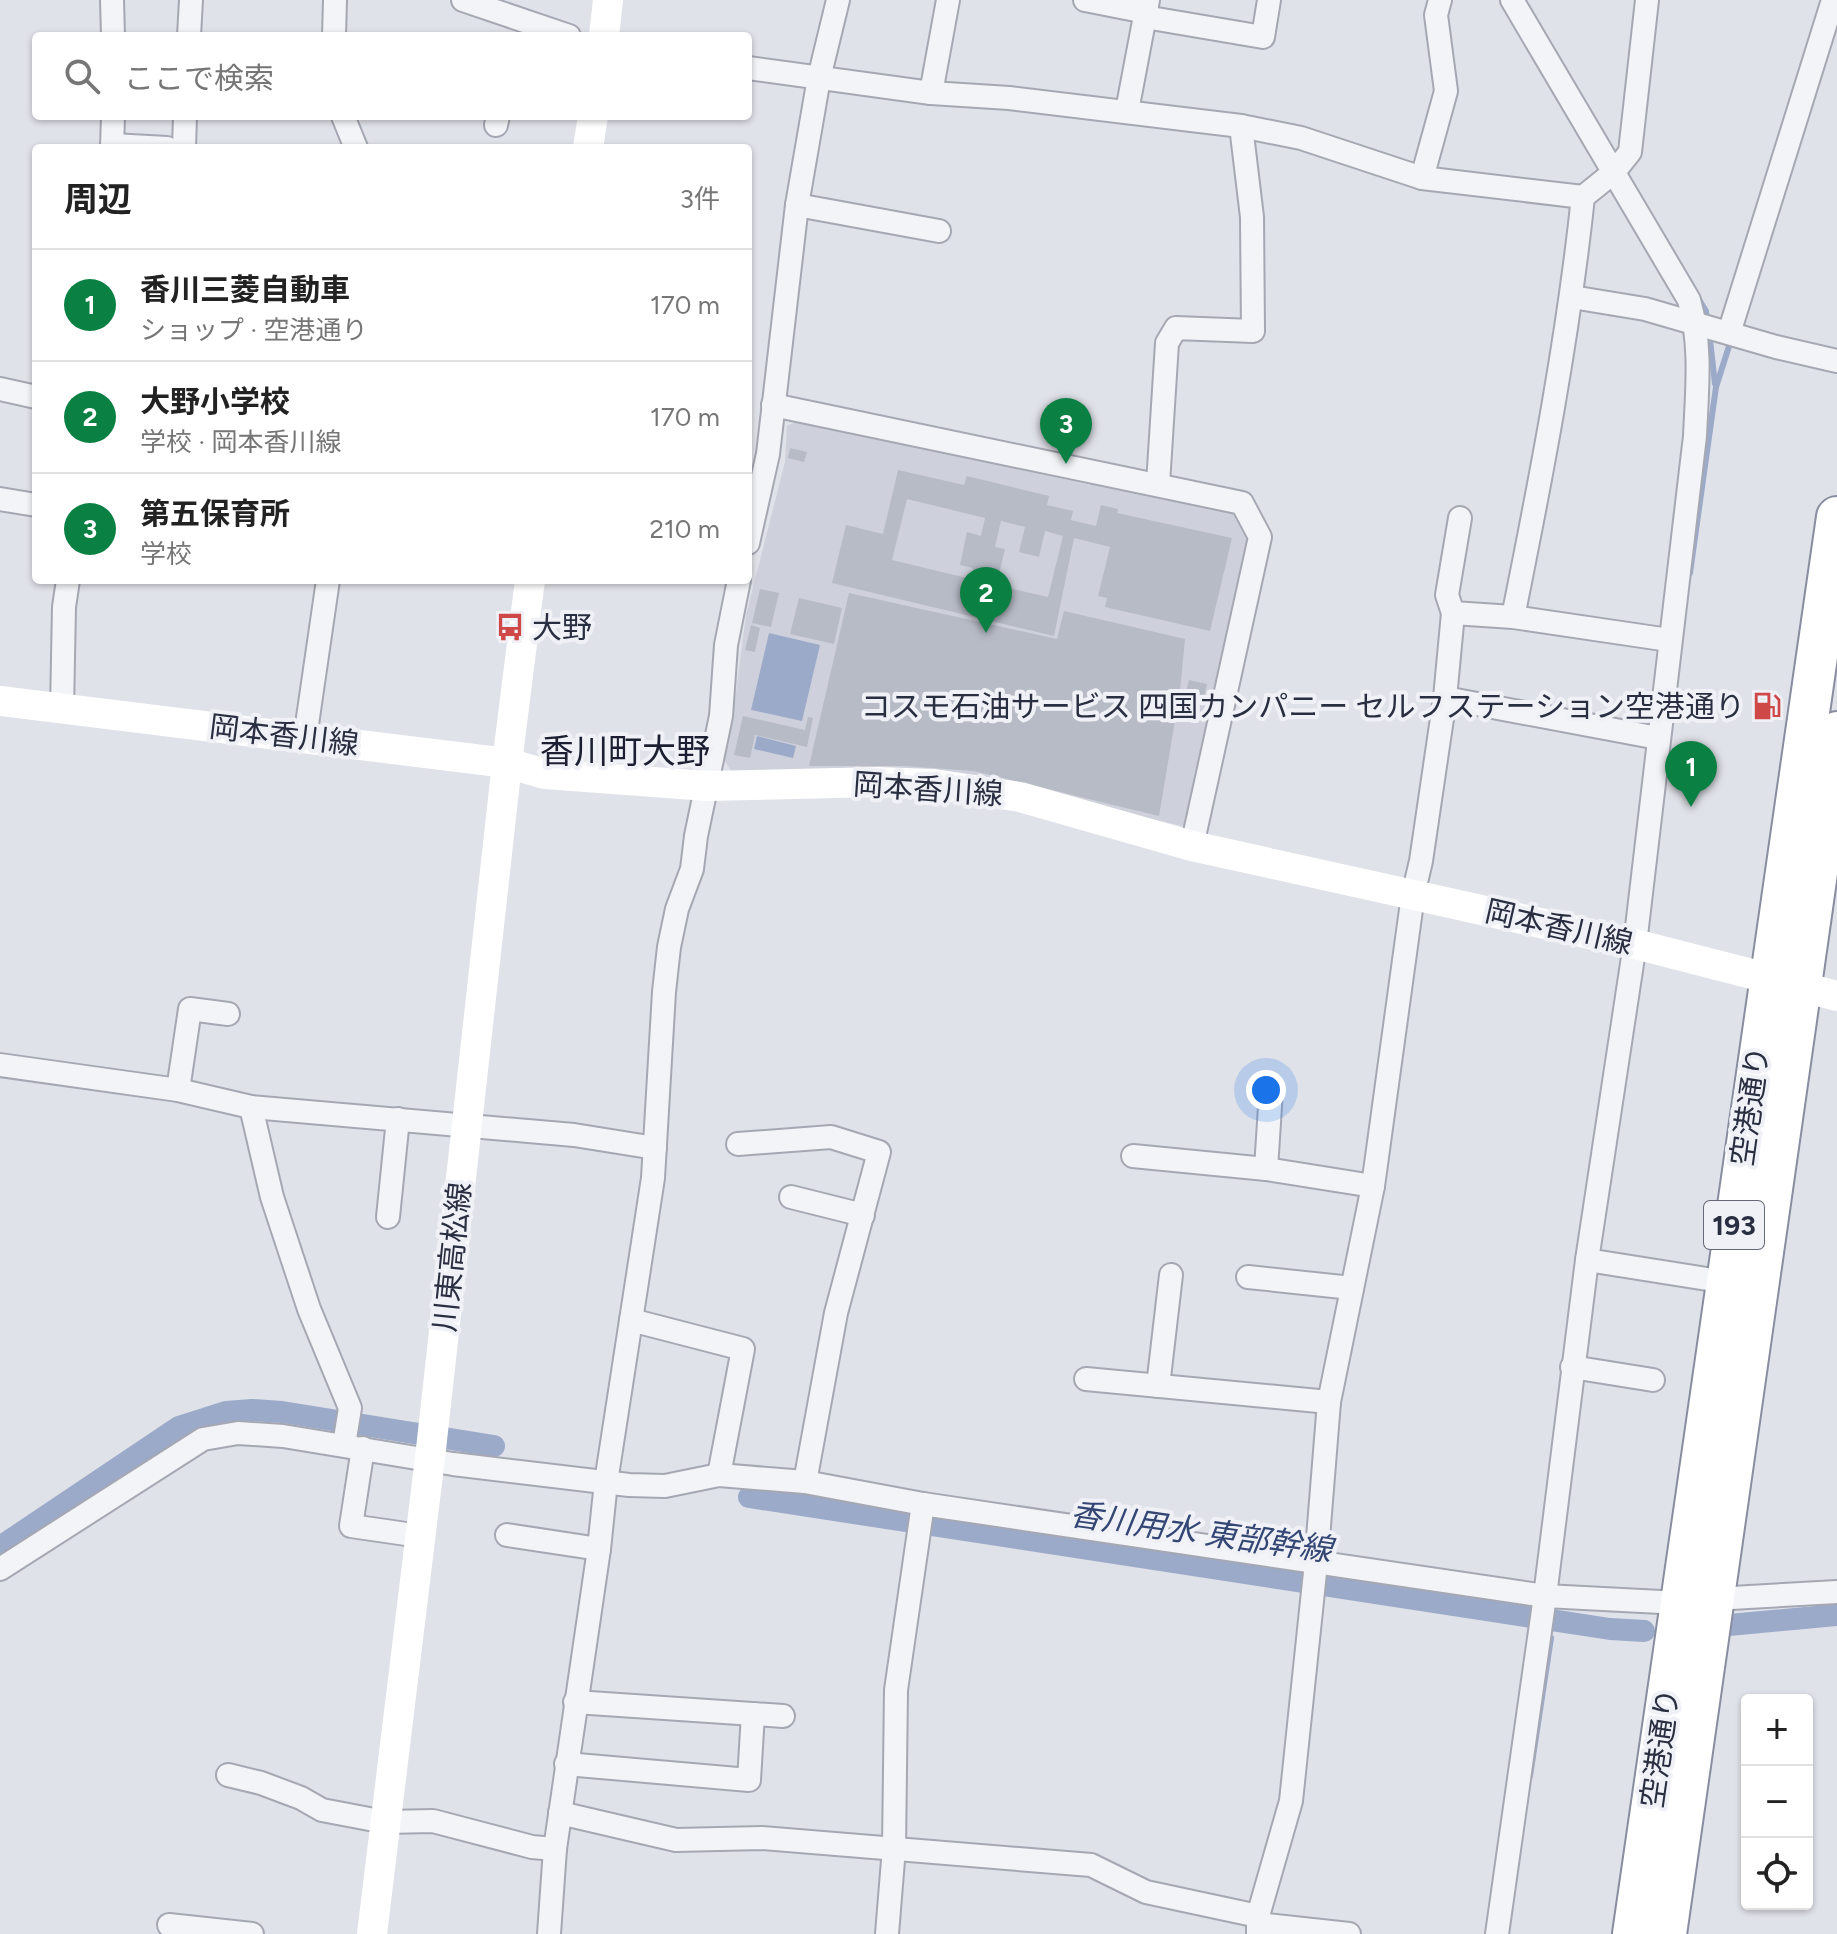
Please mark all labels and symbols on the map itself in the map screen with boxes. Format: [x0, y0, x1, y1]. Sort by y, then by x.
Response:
pin: 3 [1040, 398, 1092, 464]
pin: 2 [960, 567, 1012, 633]
place label: 大野 [532, 609, 592, 646]
bus stop icon: 大野 [495, 612, 525, 642]
place label: コスモ石油サービス 四国カンパニー セルフステーション空港通り [861, 688, 1745, 725]
fuel station icon: コスモ石油サービス 四国カンパニー セルフステーション空港通り [1752, 691, 1782, 721]
street label: 岡本香川線 [207, 707, 361, 763]
district label: 香川町大野 [540, 731, 710, 772]
pin: 1 [1665, 741, 1717, 807]
street label: 岡本香川線 [852, 765, 1004, 813]
street label: 岡本香川線 [1482, 892, 1636, 962]
street label: 空港通り [1723, 1044, 1777, 1168]
your location [1246, 1070, 1286, 1110]
street label: 川東高松線 [426, 1180, 478, 1334]
road number: 193 [1704, 1201, 1764, 1249]
water label: 香川用水 東部幹線 [1068, 1495, 1338, 1570]
street label: 空港通り [1633, 1686, 1687, 1810]

